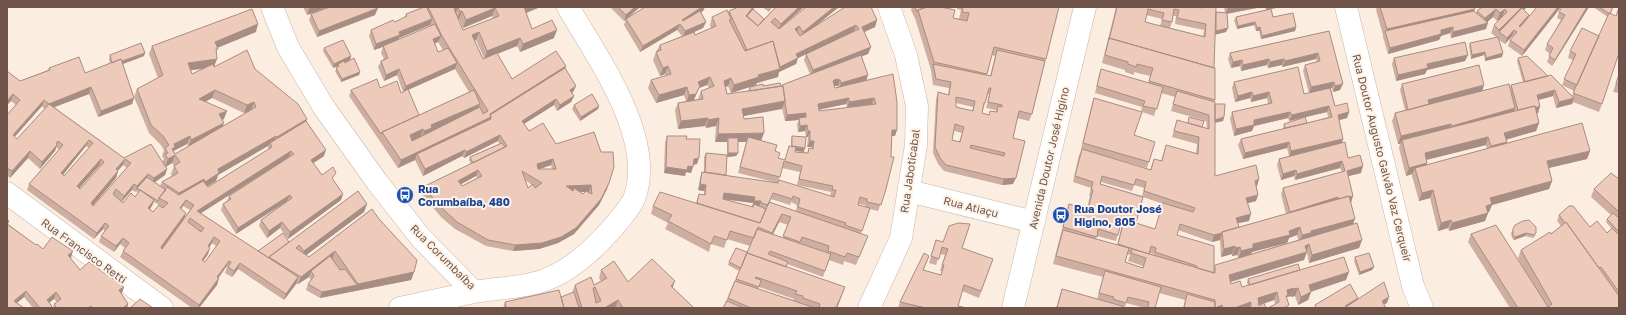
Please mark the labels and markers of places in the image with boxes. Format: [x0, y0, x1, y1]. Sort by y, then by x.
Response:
place label: Rua Corumbaíba, 480 [418, 182, 510, 208]
bus stop icon: Rua Corumbaíba, 480 [395, 185, 415, 205]
place label: Rua Doutor José Higino, 805 [1074, 202, 1162, 228]
bus stop icon: Rua Doutor José Higino, 805 [1051, 205, 1071, 225]

